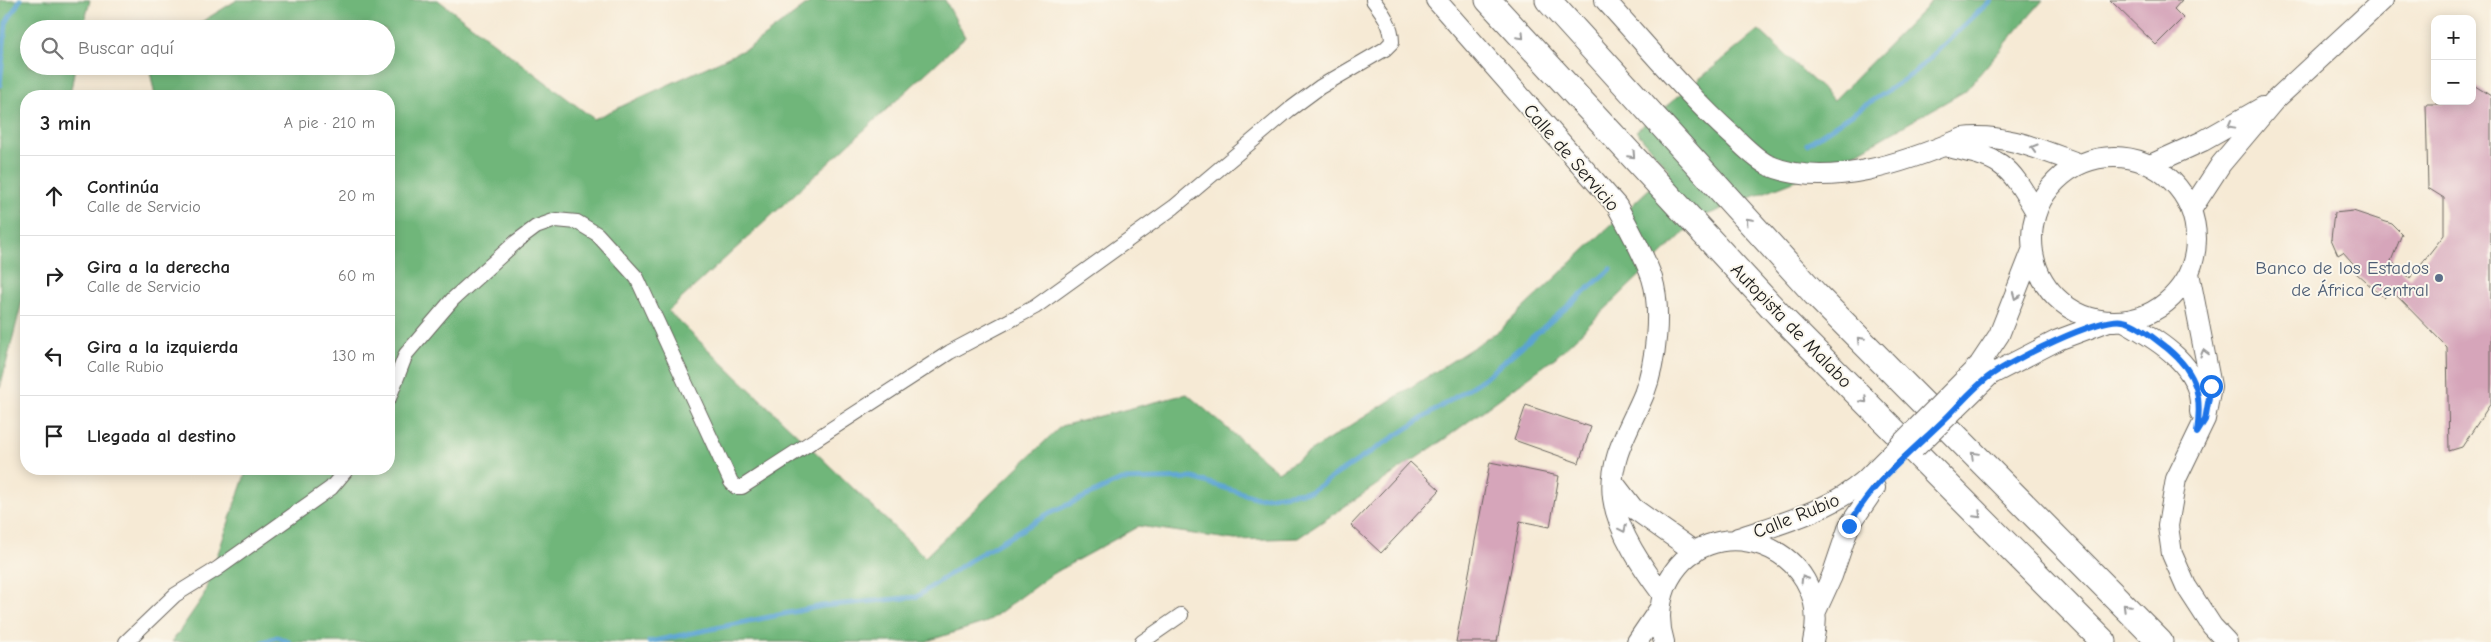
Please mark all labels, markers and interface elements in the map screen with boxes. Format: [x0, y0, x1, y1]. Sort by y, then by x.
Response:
map controls [2431, 15, 2476, 105]
button: + [2431, 15, 2476, 60]
search box [20, 20, 395, 75]
one-way arrow [1516, 30, 1525, 39]
icon: search [38, 34, 66, 62]
text: Buscar aquí [78, 37, 174, 59]
button: − [2431, 60, 2476, 105]
street label: Calle de Servicio [1519, 100, 1624, 216]
text: 3 min [40, 111, 91, 135]
text: A pie · 210 m [284, 114, 375, 132]
one-way arrow [2227, 118, 2236, 128]
one-way arrow [2030, 143, 2038, 153]
one-way arrow [1626, 149, 1635, 158]
text: Continúa [87, 176, 159, 198]
icon: ahead [40, 182, 68, 210]
text: 20 m [338, 187, 375, 205]
text: Calle de Servicio [87, 198, 201, 216]
one-way arrow [1745, 218, 1754, 227]
text: Gira a la derecha [87, 256, 230, 278]
place label: Banco de los Estados de África Central [2255, 257, 2429, 301]
street label: Autopista de Malabo [1726, 259, 1856, 393]
icon: right [40, 262, 68, 290]
text: 60 m [338, 267, 375, 285]
marker: Banco de los Estados de África Central [2433, 272, 2445, 284]
text: Calle de Servicio [87, 278, 201, 296]
one-way arrow [2012, 292, 2022, 300]
text: Gira a la izquierda [87, 336, 238, 358]
one-way arrow [1857, 336, 1866, 345]
icon: left [40, 342, 68, 370]
text: 130 m [332, 347, 375, 365]
one-way arrow [2200, 349, 2210, 357]
text: Calle Rubio [87, 358, 164, 376]
route start [2200, 375, 2223, 398]
one-way arrow [1858, 394, 1867, 403]
icon: arrive [40, 422, 68, 450]
text: Llegada al destino [87, 425, 236, 447]
one-way arrow [1971, 452, 1980, 461]
street label: Calle Rubio [1750, 489, 1843, 543]
one-way arrow [1973, 510, 1982, 519]
route end [1838, 515, 1861, 538]
one-way arrow [1617, 523, 1627, 532]
one-way arrow [1801, 575, 1811, 584]
one-way arrow [2123, 604, 2132, 613]

